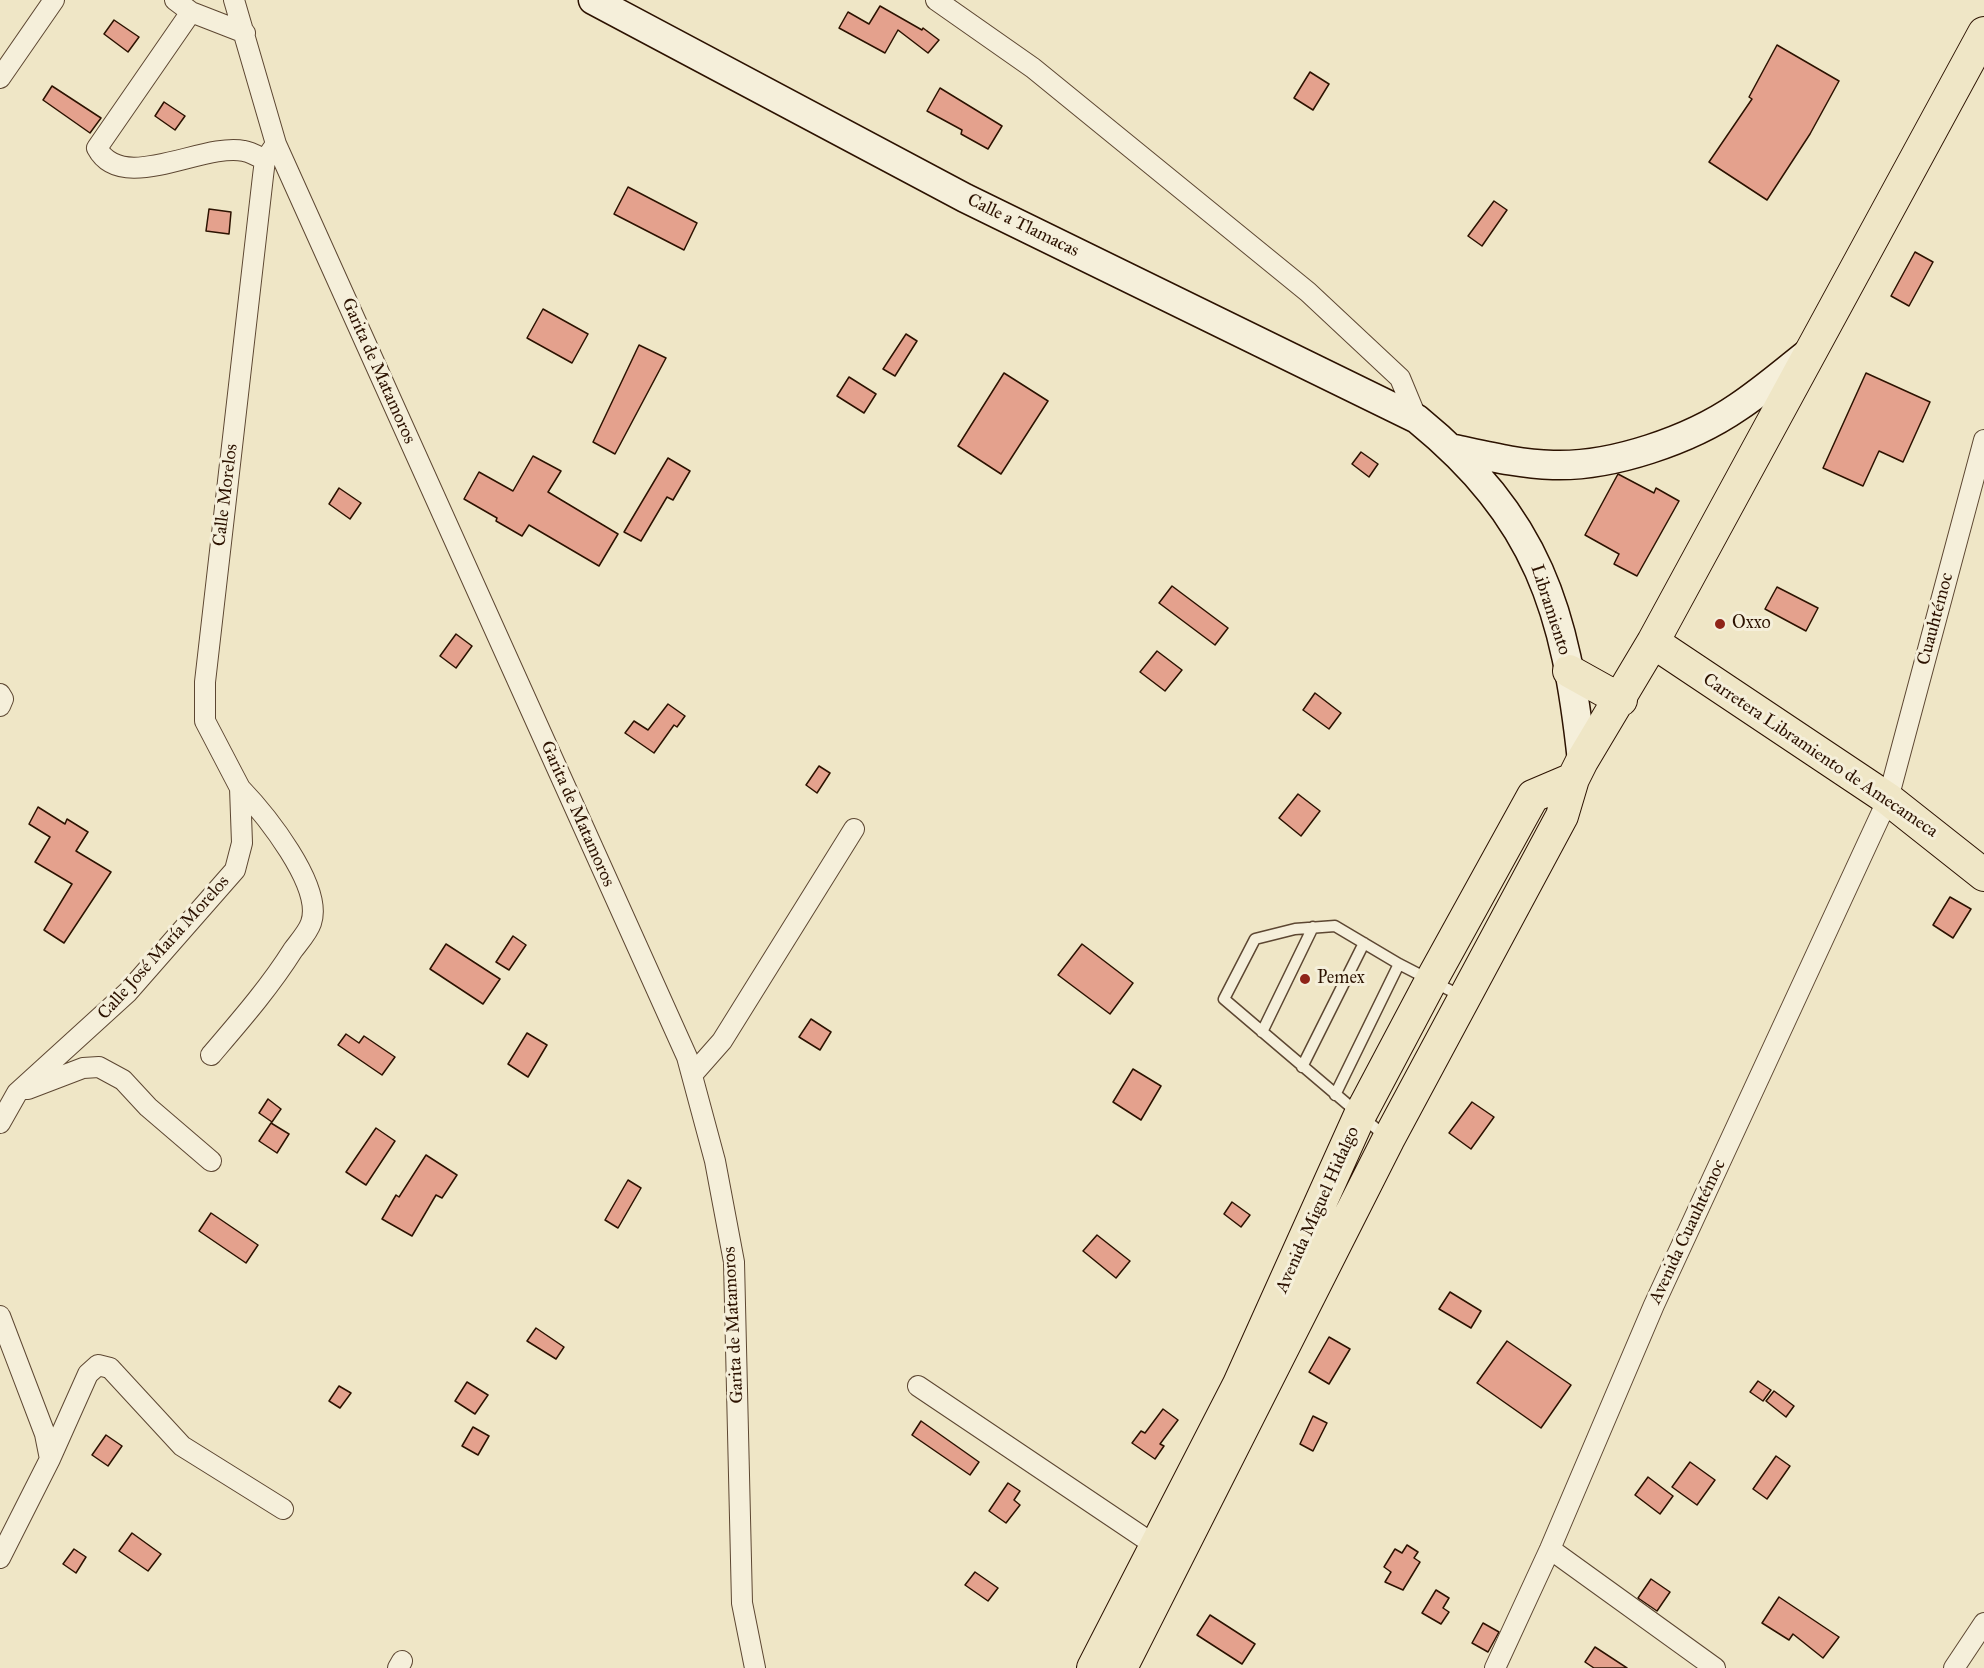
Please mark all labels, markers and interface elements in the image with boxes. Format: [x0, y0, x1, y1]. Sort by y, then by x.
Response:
street label: Calle a Tlamacas [964, 190, 1082, 262]
street label: Garita de Matamoros [336, 295, 420, 447]
street label: Calle Morelos [209, 443, 243, 547]
street label: Libramiento [1525, 562, 1575, 658]
street label: Cuauhtémoc [1913, 570, 1959, 668]
place label: Oxxo [1732, 613, 1771, 635]
marker: Oxxo [1713, 617, 1727, 631]
street label: Carretera Libramiento de Amecameca [1698, 669, 1942, 843]
street label: Garita de Matamoros [535, 738, 619, 890]
street label: Calle José María Morelos [94, 871, 234, 1025]
place label: Pemex [1317, 968, 1365, 990]
marker: Pemex [1298, 972, 1312, 986]
street label: Avenida Miguel Hidalgo [1272, 1123, 1364, 1297]
street label: Avenida Cuauhtémoc [1645, 1156, 1731, 1308]
street label: Garita de Matamoros [719, 1246, 749, 1404]

